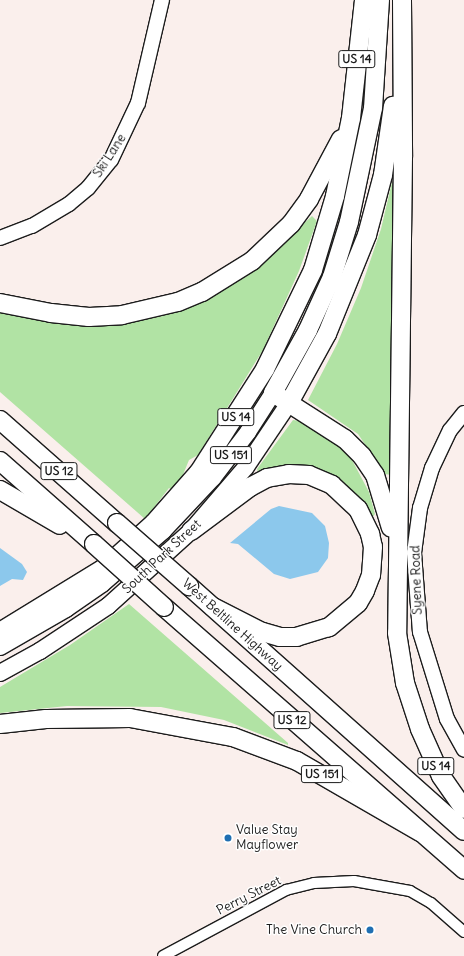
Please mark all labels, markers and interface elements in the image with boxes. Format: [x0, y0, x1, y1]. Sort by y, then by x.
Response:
road number: US 14 [338, 49, 376, 69]
street label: Ski Lane [90, 131, 130, 181]
road number: US 14 [217, 407, 255, 427]
road number: US 151 [209, 445, 253, 465]
road number: US 12 [40, 461, 78, 481]
street label: South Park Street [119, 517, 205, 597]
street label: Syene Road [408, 545, 426, 615]
street label: West Beltline Highway [179, 576, 285, 674]
road number: US 12 [273, 710, 311, 730]
road number: US 14 [417, 756, 455, 776]
road number: US 151 [300, 764, 344, 784]
place label: Value Stay Mayflower [236, 823, 298, 854]
marker: Value Stay Mayflower [223, 833, 233, 843]
street label: Perry Street [214, 873, 284, 919]
place label: The Vine Church [266, 922, 362, 938]
marker: The Vine Church [365, 925, 375, 935]

